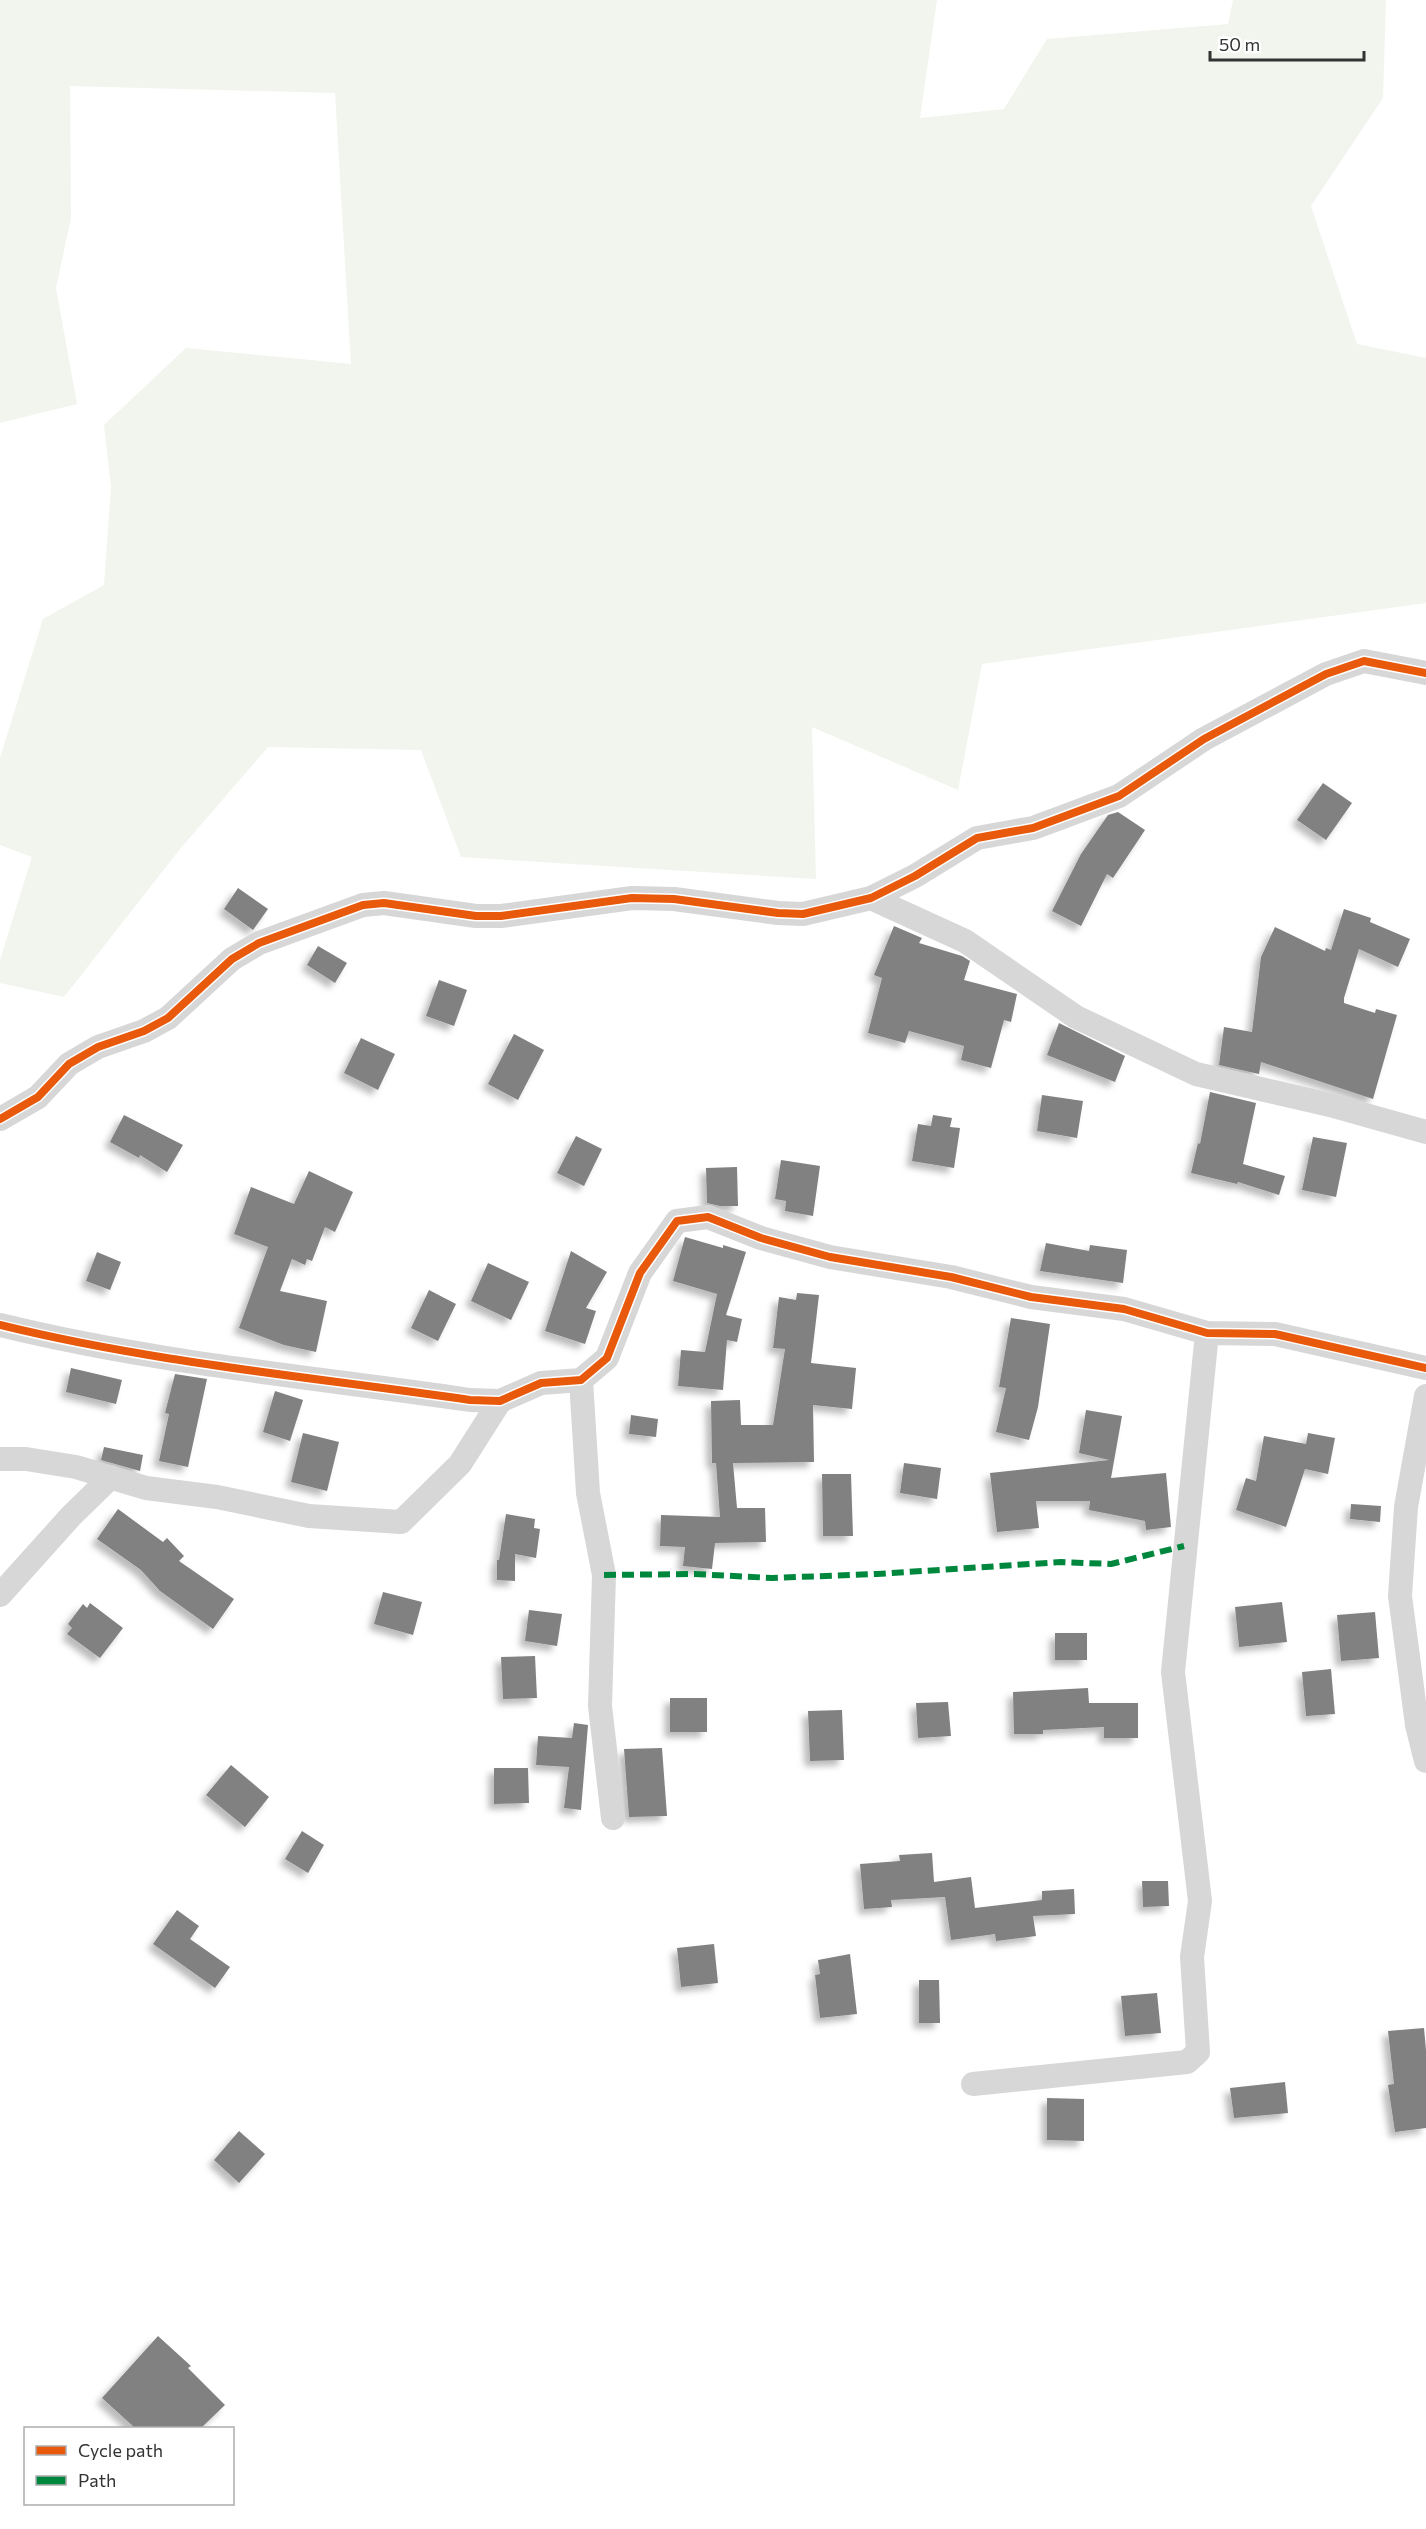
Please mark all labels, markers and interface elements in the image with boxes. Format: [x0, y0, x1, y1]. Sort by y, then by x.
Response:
scale bar [1210, 24, 1364, 62]
text: 50 m [1219, 33, 1260, 55]
legend [24, 2427, 234, 2505]
text: Cycle path [78, 2439, 163, 2461]
text: Path [78, 2469, 116, 2491]

